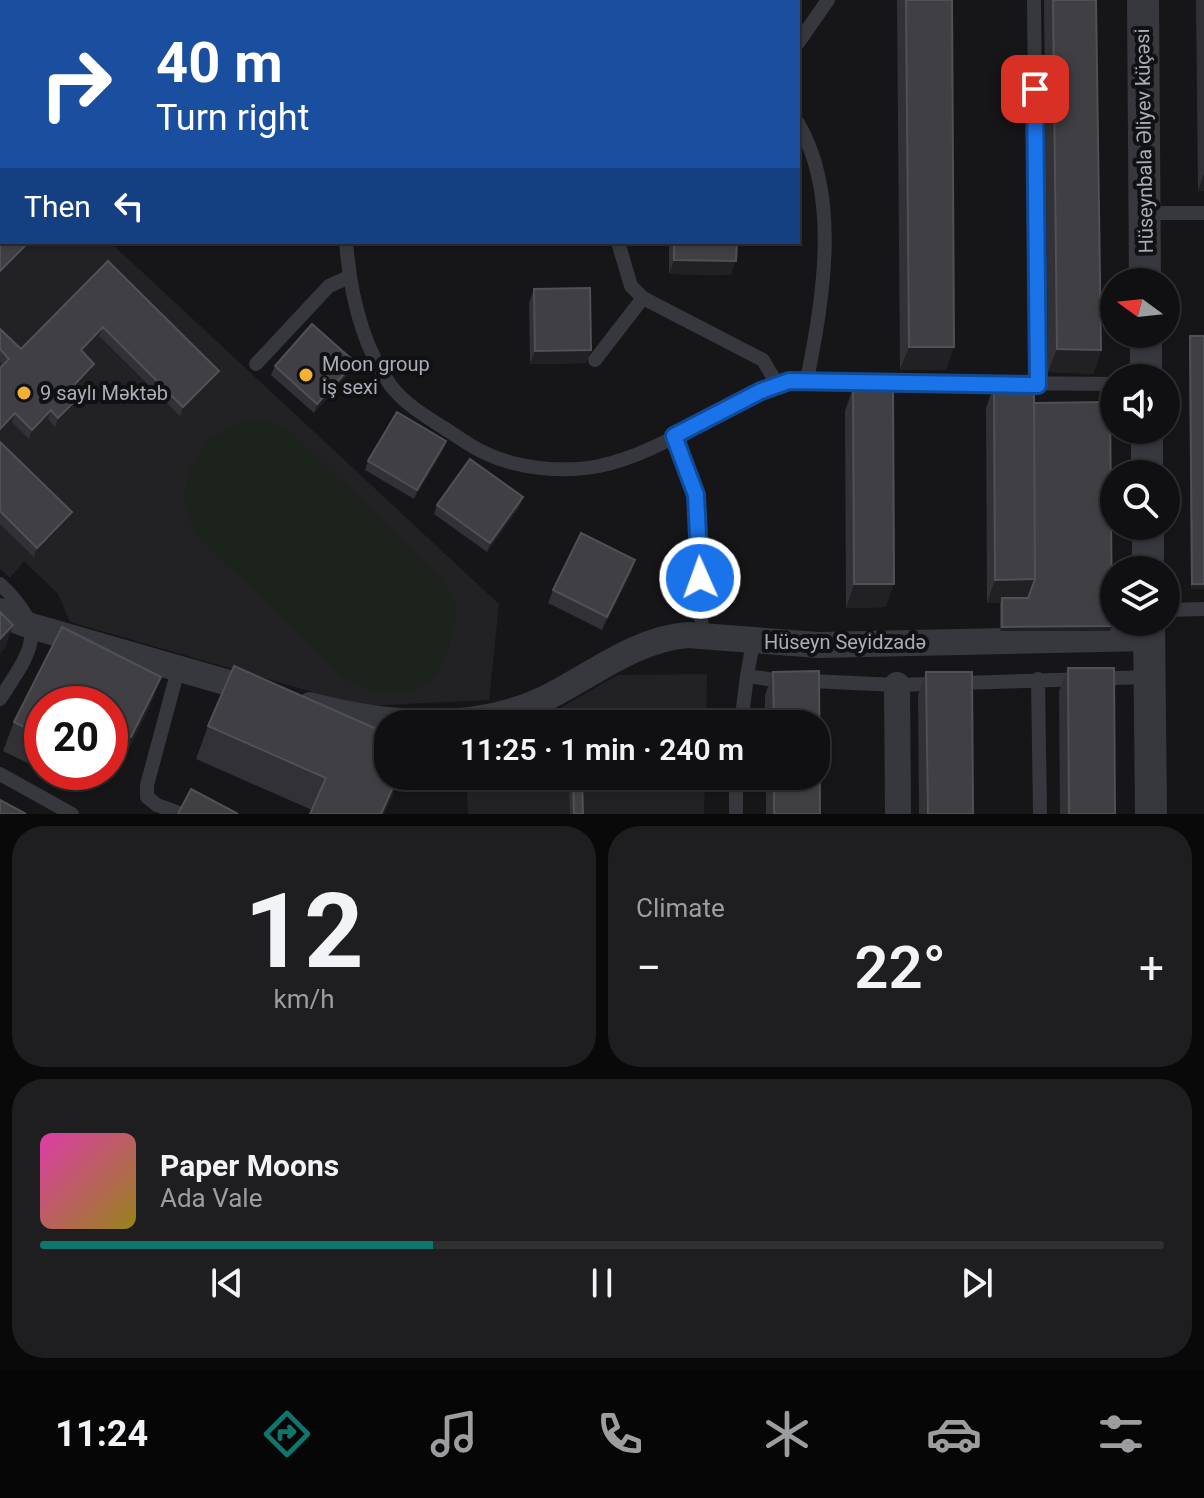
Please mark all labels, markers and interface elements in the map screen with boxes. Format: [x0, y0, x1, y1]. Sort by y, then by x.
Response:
street label: Hüseynbala Əliyev küçəsi [1130, 28, 1158, 254]
text: 40 m [156, 30, 283, 96]
icon: right [24, 32, 128, 136]
pin [1001, 55, 1069, 123]
icon: arrive [1013, 67, 1057, 111]
text: Turn right [156, 97, 309, 139]
icon: left [107, 184, 151, 228]
text: Then [24, 189, 91, 224]
north arrow [1100, 268, 1180, 348]
map controls [1100, 268, 1180, 636]
place label: Moon group iş sexi [322, 352, 430, 399]
button: sound [1100, 364, 1180, 444]
marker: Moon group iş sexi [297, 366, 315, 384]
place label: 9 saylı Məktəb [40, 381, 168, 405]
marker: 9 saylı Məktəb [15, 384, 33, 402]
button: search [1100, 460, 1180, 540]
position arrow [658, 536, 742, 620]
button: layers [1100, 556, 1180, 636]
street label: Hüseyn Seyidzadə [764, 630, 926, 654]
speed limit sign: 20 [24, 686, 128, 790]
text: 11:25 · 1 min · 240 m [460, 732, 744, 767]
text: 12 [244, 871, 364, 992]
text: Climate [636, 893, 725, 923]
text: 22° [854, 932, 946, 1003]
text: − [636, 942, 661, 994]
text: + [1139, 942, 1164, 994]
text: km/h [273, 984, 335, 1014]
text: Paper Moons [160, 1148, 339, 1183]
text: Ada Vale [160, 1183, 262, 1213]
icon: previous [205, 1261, 249, 1305]
icon: pause [580, 1261, 624, 1305]
icon: next [955, 1261, 999, 1305]
icon: directions [259, 1406, 315, 1462]
icon: music [426, 1406, 482, 1462]
icon: phone [592, 1406, 648, 1462]
icon: climate [759, 1406, 815, 1462]
icon: car [926, 1406, 982, 1462]
icon: filters [1093, 1406, 1149, 1462]
text: 11:24 [55, 1413, 148, 1455]

